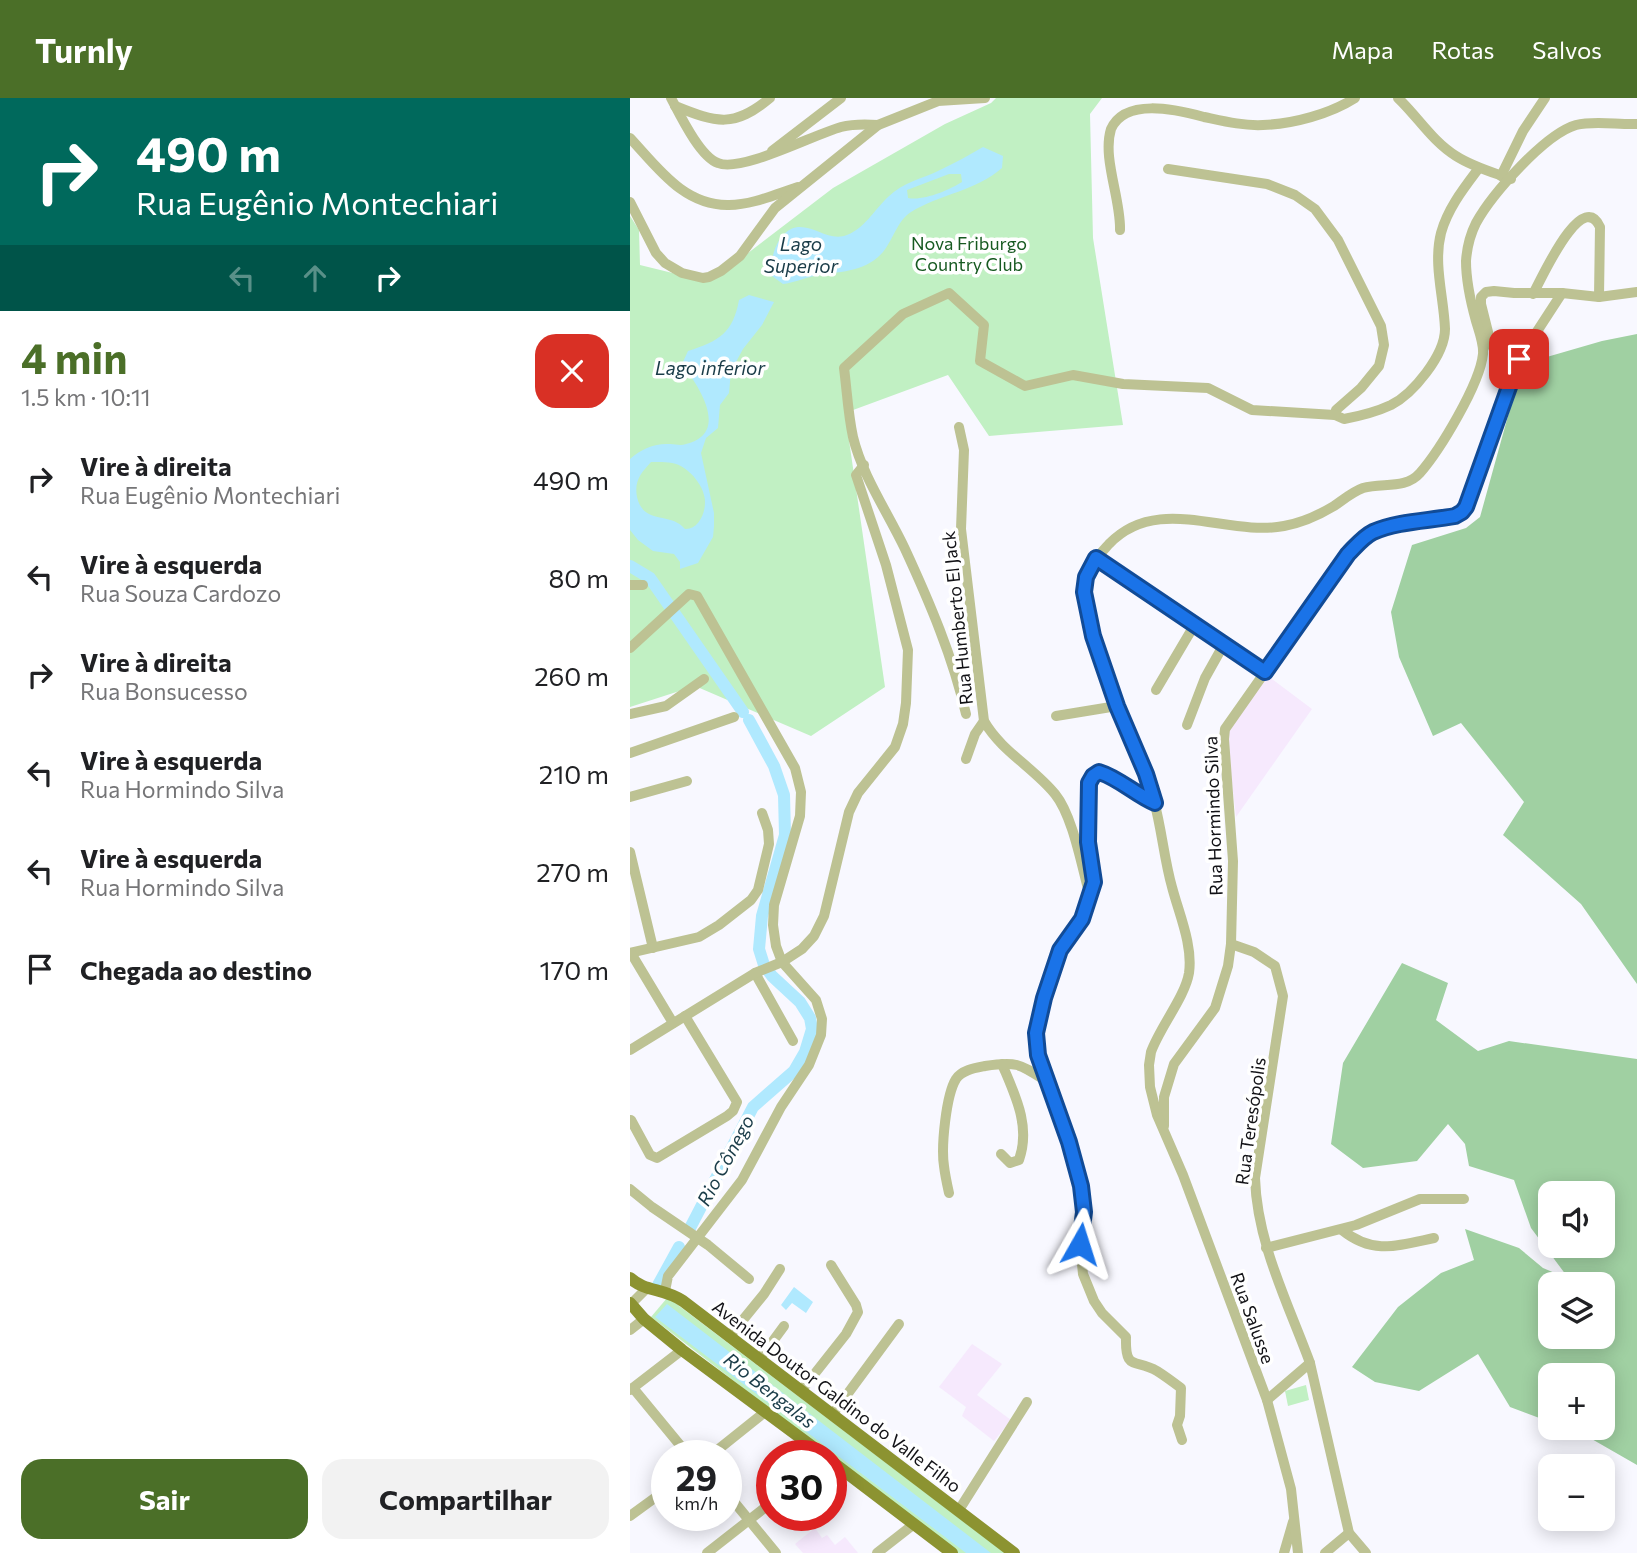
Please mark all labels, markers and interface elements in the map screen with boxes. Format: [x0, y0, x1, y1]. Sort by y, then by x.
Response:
text: Turnly [35, 29, 133, 70]
text: Mapa [1332, 35, 1394, 64]
text: Rotas [1432, 35, 1494, 64]
text: Salvos [1532, 35, 1602, 64]
text: 490 m [136, 122, 281, 182]
icon: right [21, 126, 112, 217]
text: Rua Eugênio Montechiari [136, 182, 498, 222]
water label: Lago Superior [764, 232, 840, 277]
park label: Nova Friburgo Country Club [911, 232, 1027, 275]
icon: left [223, 259, 261, 297]
icon: ahead [296, 259, 334, 297]
icon: right [369, 259, 407, 297]
pin [1489, 329, 1549, 389]
text: 4 min [21, 331, 127, 383]
button: close [535, 334, 609, 408]
icon: arrive [1500, 340, 1538, 378]
water label: Lago inferior [655, 356, 766, 379]
text: 1.5 km · 10:11 [21, 383, 151, 411]
text: Vire à direita [80, 450, 232, 481]
icon: right [21, 460, 59, 498]
text: 490 m [533, 464, 609, 495]
text: Rua Eugênio Montechiari [80, 481, 341, 509]
street label: Rua Humberto El Jack [937, 530, 977, 706]
text: Vire à esquerda [80, 548, 262, 579]
icon: left [21, 558, 59, 596]
text: 80 m [549, 562, 609, 593]
text: Rua Souza Cardozo [80, 579, 281, 607]
text: Vire à direita [80, 646, 232, 677]
icon: right [21, 656, 59, 694]
text: 260 m [534, 660, 609, 691]
text: Rua Bonsucesso [80, 677, 248, 705]
street label: Rua Hormindo Silva [1199, 736, 1227, 896]
text: Vire à esquerda [80, 744, 262, 775]
icon: left [21, 754, 59, 792]
text: 210 m [539, 758, 609, 789]
text: Rua Hormindo Silva [80, 775, 284, 803]
text: Vire à esquerda [80, 842, 262, 873]
icon: left [21, 852, 59, 890]
text: 270 m [536, 856, 609, 887]
text: Rua Hormindo Silva [80, 873, 284, 901]
icon: arrive [21, 950, 59, 988]
text: Chegada ao destino [80, 954, 312, 985]
text: 170 m [540, 954, 609, 985]
street label: Rua Teresópolis [1230, 1056, 1270, 1186]
water label: Rio Cônego [692, 1111, 758, 1209]
map controls [1538, 1181, 1615, 1531]
button: sound [1538, 1181, 1615, 1258]
position arrow [1043, 1207, 1117, 1281]
street label: Rua Salusse [1226, 1269, 1280, 1367]
button: layers [1538, 1272, 1615, 1349]
street label: Avenida Doutor Galdino do Valle Filho [708, 1295, 966, 1497]
water label: Rio Bengalas [720, 1347, 820, 1433]
button: + [1538, 1363, 1615, 1440]
speed limit sign: 30 [756, 1440, 847, 1531]
button: − [1538, 1454, 1615, 1531]
text: 29 [676, 1455, 717, 1498]
button: Sair [21, 1459, 308, 1539]
button: Compartilhar [322, 1459, 609, 1539]
text: km/h [675, 1492, 718, 1514]

